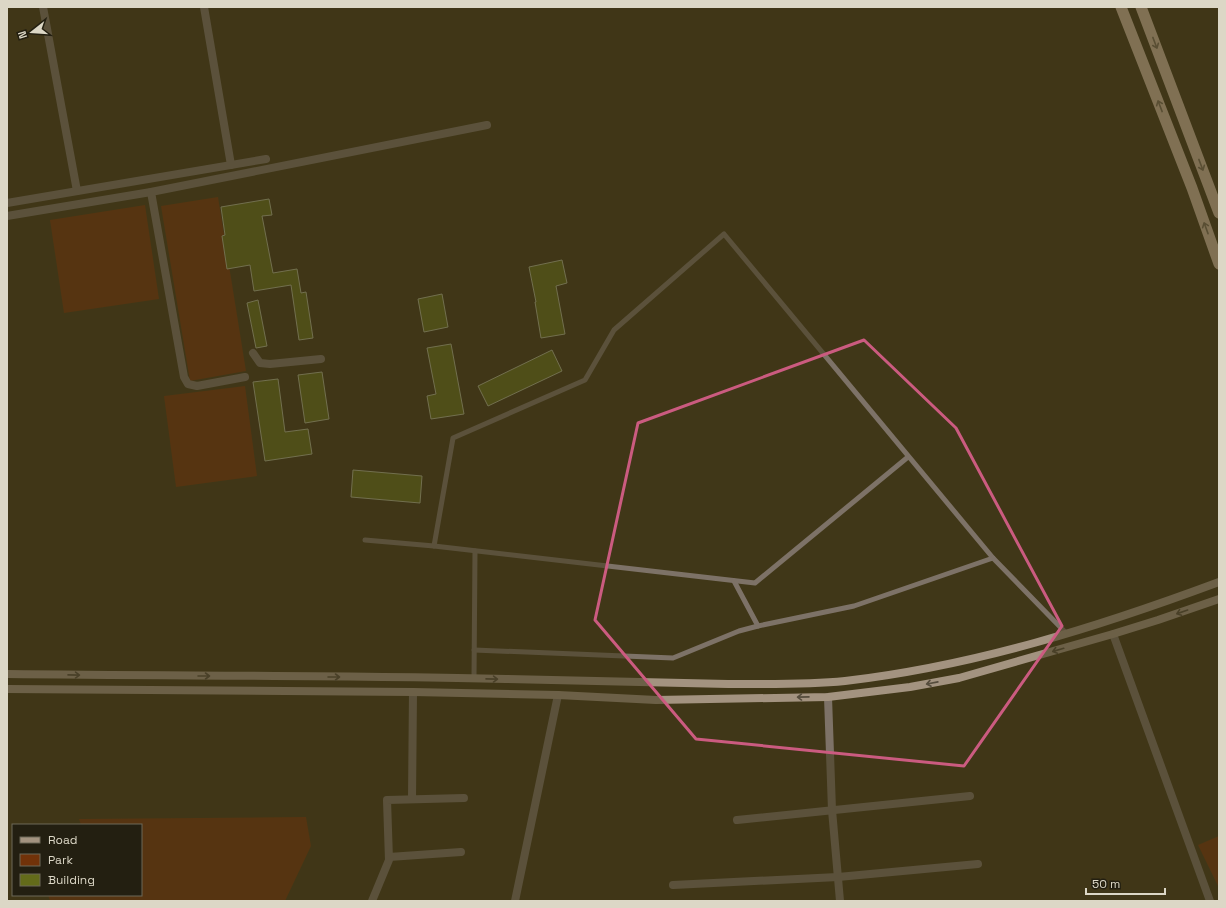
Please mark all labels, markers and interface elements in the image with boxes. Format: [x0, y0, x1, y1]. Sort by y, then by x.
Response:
north arrow [12, 12, 52, 52]
text: N [15, 29, 30, 40]
one-way arrow [1151, 37, 1159, 49]
one-way arrow [1155, 101, 1163, 113]
one-way arrow [1198, 158, 1206, 170]
one-way arrow [1202, 221, 1209, 234]
one-way arrow [1176, 609, 1189, 616]
one-way arrow [1051, 647, 1064, 654]
one-way arrow [67, 671, 80, 679]
one-way arrow [197, 672, 210, 680]
one-way arrow [327, 673, 340, 681]
one-way arrow [485, 675, 498, 683]
one-way arrow [926, 679, 939, 687]
one-way arrow [797, 694, 810, 701]
legend [12, 824, 142, 896]
text: Road [48, 832, 77, 848]
text: Park [48, 852, 73, 868]
scale bar [1086, 870, 1165, 896]
text: Building [48, 872, 95, 888]
text: 50 m [1092, 876, 1120, 892]

